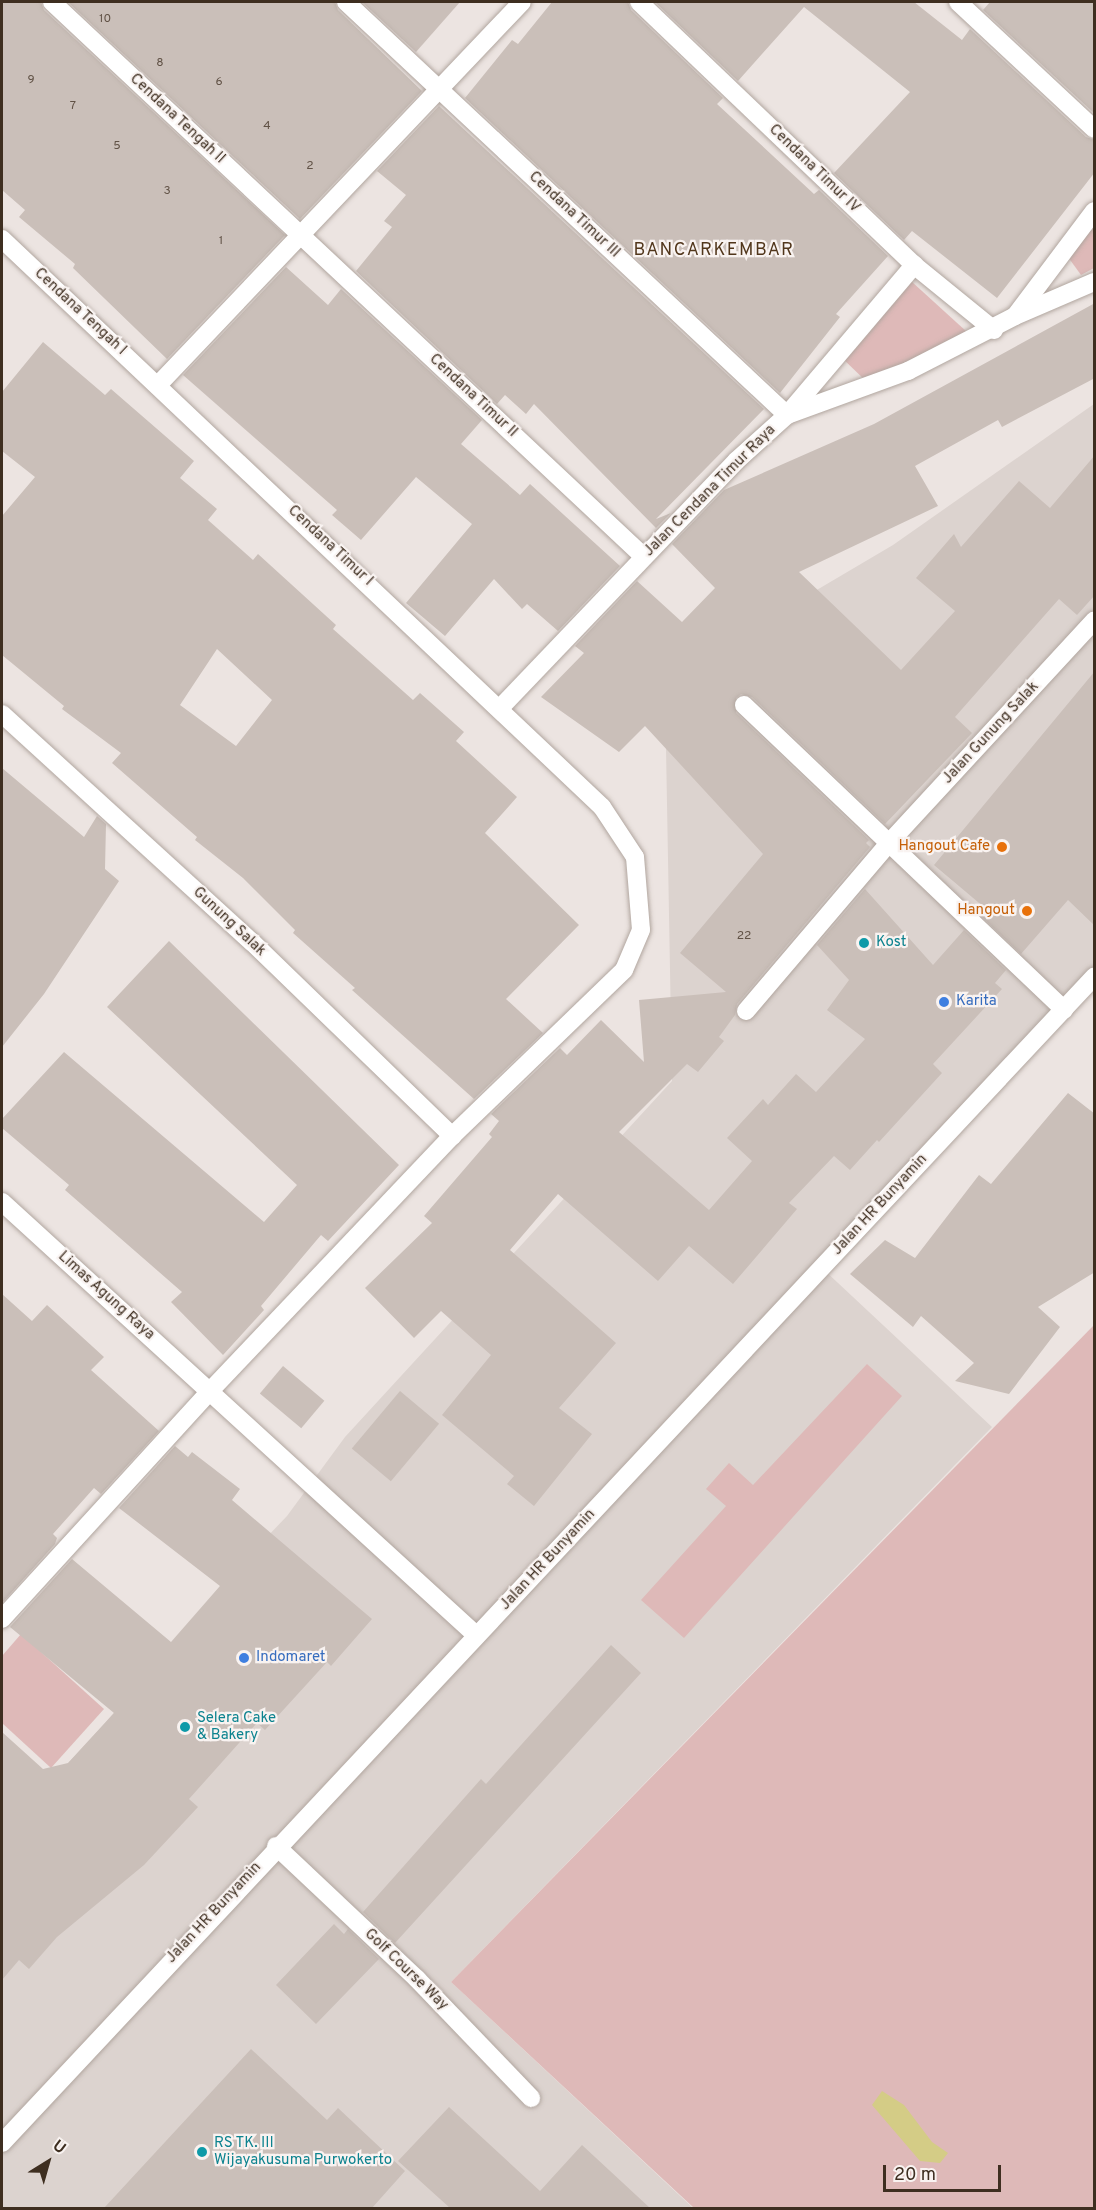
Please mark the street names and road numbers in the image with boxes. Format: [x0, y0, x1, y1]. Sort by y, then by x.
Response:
street label: Cendana Tengah II [125, 70, 229, 168]
street label: Cendana Timur IV [764, 121, 864, 217]
street label: Cendana Timur III [524, 168, 624, 262]
street label: Cendana Tengah I [30, 264, 130, 360]
street label: Cendana Timur II [425, 350, 521, 442]
street label: Jalan Cendana Timur Raya [640, 421, 780, 561]
street label: Cendana Timur I [283, 502, 377, 590]
street label: Jalan Gunung Salak [939, 678, 1043, 788]
street label: Gunung Salak [189, 884, 269, 960]
street label: Jalan HR Bunyamin [829, 1151, 931, 1259]
street label: Limas Agung Raya [54, 1248, 158, 1344]
street label: Jalan HR Bunyamin [497, 1506, 599, 1614]
street label: Jalan HR Bunyamin [163, 1859, 265, 1967]
street label: Golf Course Way [360, 1925, 452, 2015]

